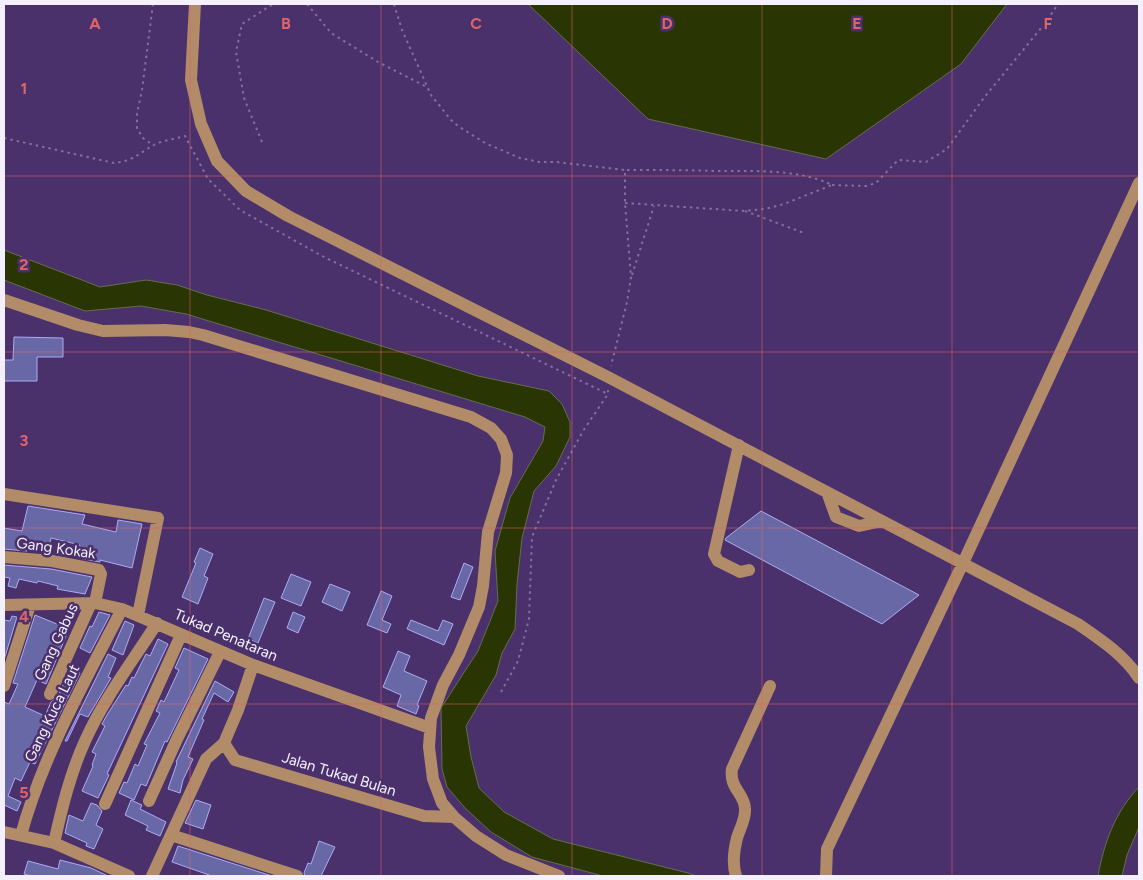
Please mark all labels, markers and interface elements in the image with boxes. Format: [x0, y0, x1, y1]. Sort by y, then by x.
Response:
text: A [89, 14, 101, 33]
text: B [281, 14, 291, 33]
text: C [470, 14, 482, 33]
text: D [661, 14, 673, 33]
text: E [852, 14, 862, 33]
text: F [1044, 14, 1053, 33]
text: 1 [21, 79, 27, 98]
text: 2 [19, 255, 29, 274]
text: 3 [20, 431, 29, 450]
street label: Gang Kokak [15, 534, 97, 563]
street label: Gang Gabus [30, 601, 82, 683]
street label: Tukad Penataran [172, 605, 280, 665]
text: 4 [19, 607, 29, 626]
street label: Gang Kuca Laut [21, 661, 84, 765]
street label: Jalan Tukad Bulan [280, 748, 398, 800]
text: 5 [19, 783, 29, 802]

